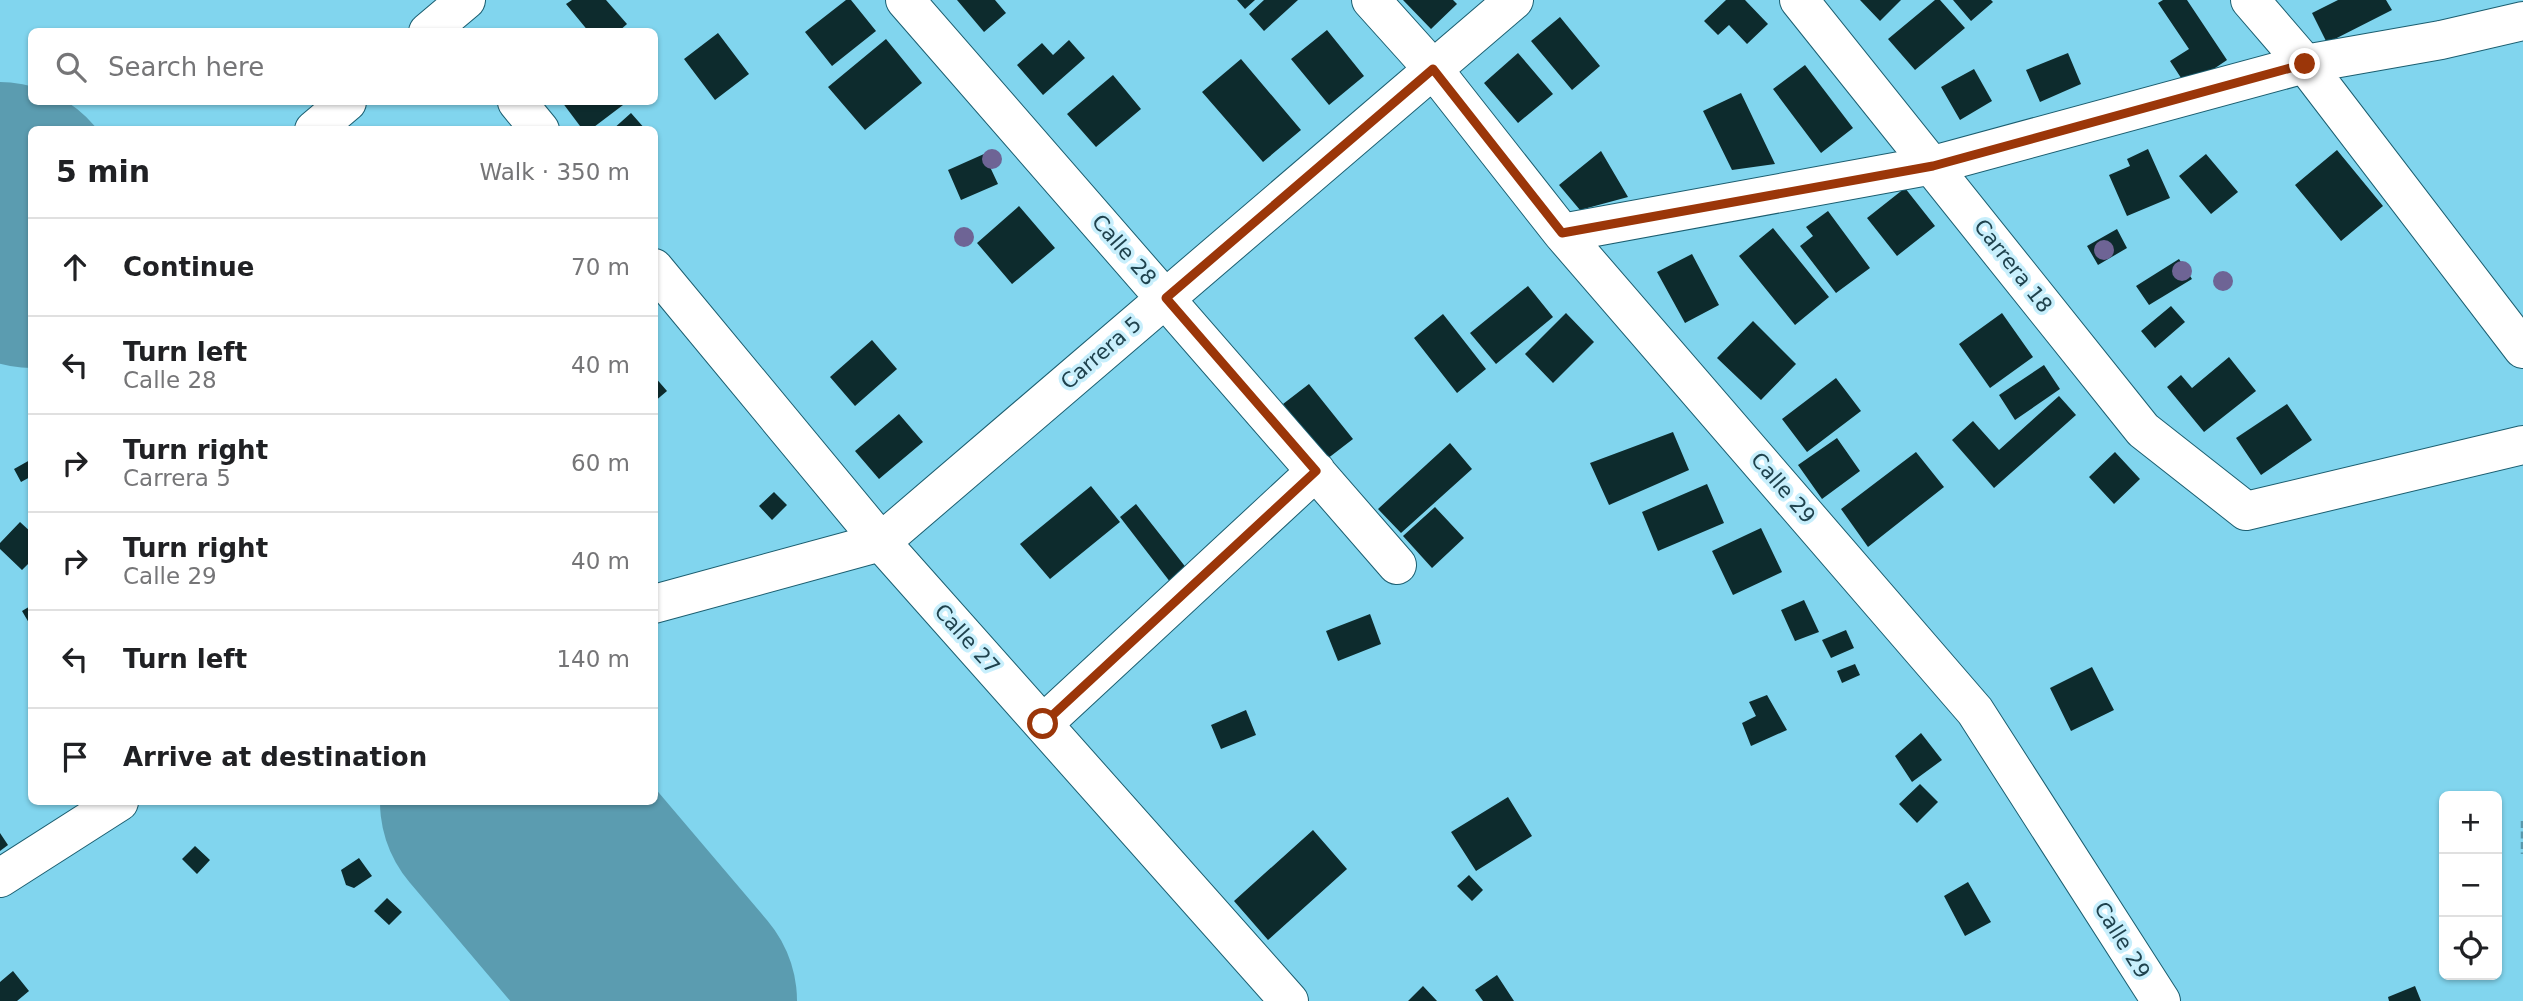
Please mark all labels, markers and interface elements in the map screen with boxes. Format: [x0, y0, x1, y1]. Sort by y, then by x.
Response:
search box [28, 28, 658, 105]
icon: search [52, 48, 90, 86]
route end [2289, 48, 2320, 79]
text: Search here [108, 52, 264, 82]
text: 5 min [56, 154, 150, 189]
text: Walk · 350 m [479, 159, 630, 185]
street label: Calle 28 [1087, 210, 1161, 290]
street label: Carrera 18 [1969, 215, 2057, 317]
icon: ahead [56, 248, 94, 286]
text: Continue [123, 252, 254, 282]
text: 70 m [571, 254, 630, 280]
street label: Carrera 5 [1056, 312, 1146, 394]
text: Turn left [123, 337, 247, 367]
icon: left [56, 346, 94, 384]
text: 40 m [571, 352, 630, 378]
text: Calle 28 [123, 367, 217, 393]
text: Turn right [123, 435, 268, 465]
icon: right [56, 444, 94, 482]
street label: Calle 29 [1746, 448, 1820, 528]
text: 60 m [571, 450, 630, 476]
text: Carrera 5 [123, 465, 231, 491]
text: Turn right [123, 533, 268, 563]
icon: right [56, 542, 94, 580]
text: 40 m [571, 548, 630, 574]
text: Calle 29 [123, 563, 217, 589]
street label: Calle 27 [929, 599, 1005, 679]
icon: left [56, 640, 94, 678]
text: Turn left [123, 644, 247, 674]
text: 140 m [556, 646, 630, 672]
route start [1027, 708, 1058, 739]
icon: arrive [56, 738, 94, 776]
text: Arrive at destination [123, 742, 427, 772]
map controls [2439, 791, 2502, 980]
button: + [2439, 791, 2502, 854]
button: − [2439, 854, 2502, 917]
street label: Calle 29 [2089, 897, 2155, 983]
button: locate [2439, 917, 2502, 980]

